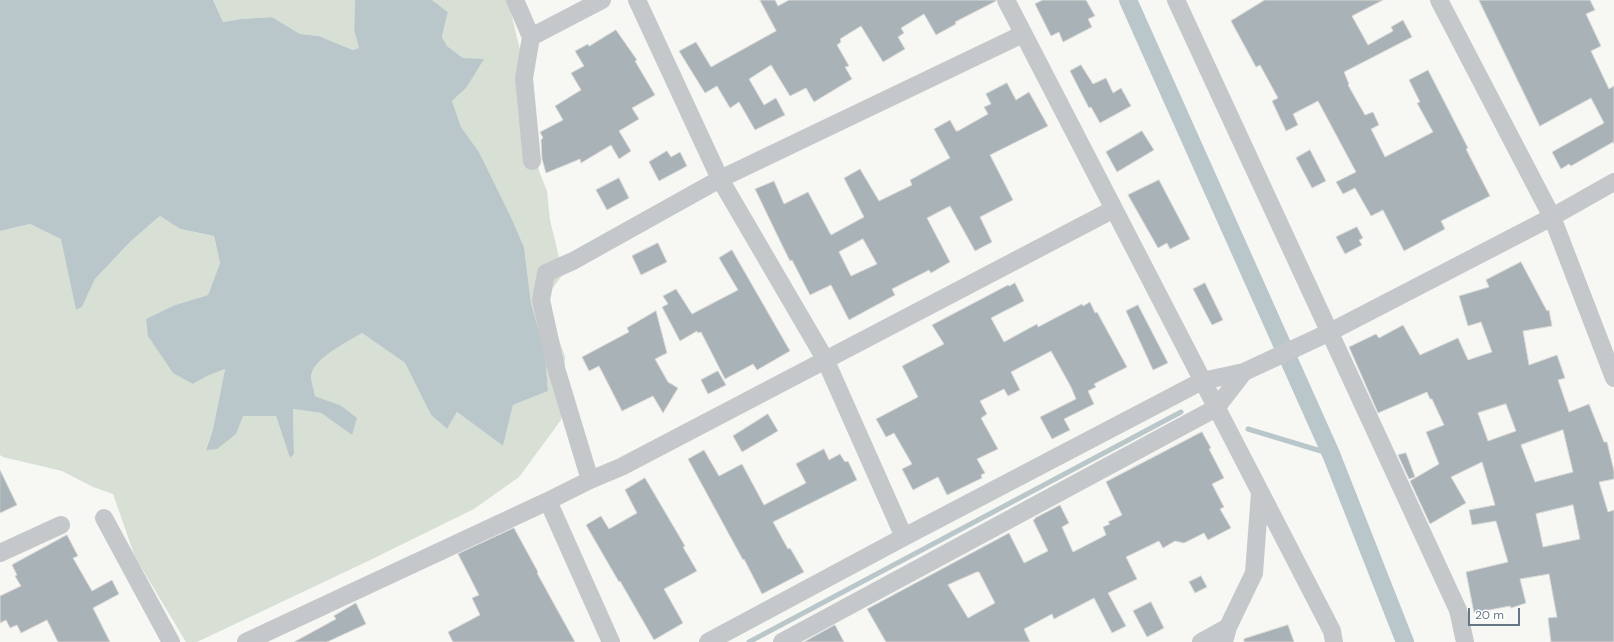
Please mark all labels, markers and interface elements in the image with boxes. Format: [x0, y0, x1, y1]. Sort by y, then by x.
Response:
scale bar [1470, 600, 1522, 626]
text: 20 m [1475, 607, 1504, 623]

